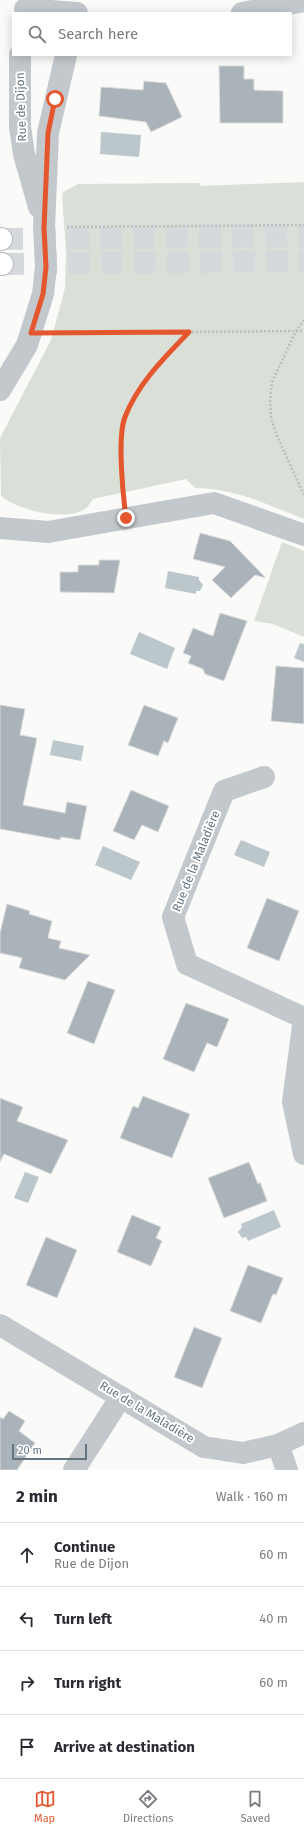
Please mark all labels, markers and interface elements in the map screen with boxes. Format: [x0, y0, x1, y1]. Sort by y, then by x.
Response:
search box [12, 12, 292, 56]
icon: search [26, 23, 48, 45]
text: Search here [58, 25, 138, 43]
street label: Rue de Dijon [13, 72, 29, 142]
route start [46, 90, 64, 108]
route end [117, 509, 135, 527]
street label: Rue de la Maladière [169, 808, 223, 914]
street label: Rue de la Maladière [97, 1378, 197, 1446]
scale bar [12, 1442, 87, 1461]
text: 20 m [18, 1444, 42, 1457]
text: 2 min [16, 1486, 58, 1507]
text: Walk · 160 m [216, 1489, 288, 1504]
text: Continue [54, 1538, 115, 1556]
icon: ahead [16, 1544, 38, 1566]
text: 60 m [259, 1547, 288, 1562]
text: Rue de Dijon [54, 1556, 129, 1571]
icon: left [16, 1608, 38, 1630]
text: Turn left [54, 1610, 112, 1628]
text: 40 m [259, 1611, 288, 1626]
icon: right [16, 1672, 38, 1694]
text: Turn right [54, 1674, 121, 1692]
text: 60 m [259, 1675, 288, 1690]
icon: arrive [16, 1736, 38, 1758]
text: Arrive at destination [54, 1738, 195, 1756]
tab: Map [34, 1788, 56, 1825]
tab: Directions [123, 1788, 173, 1825]
tab: Saved [241, 1788, 270, 1825]

